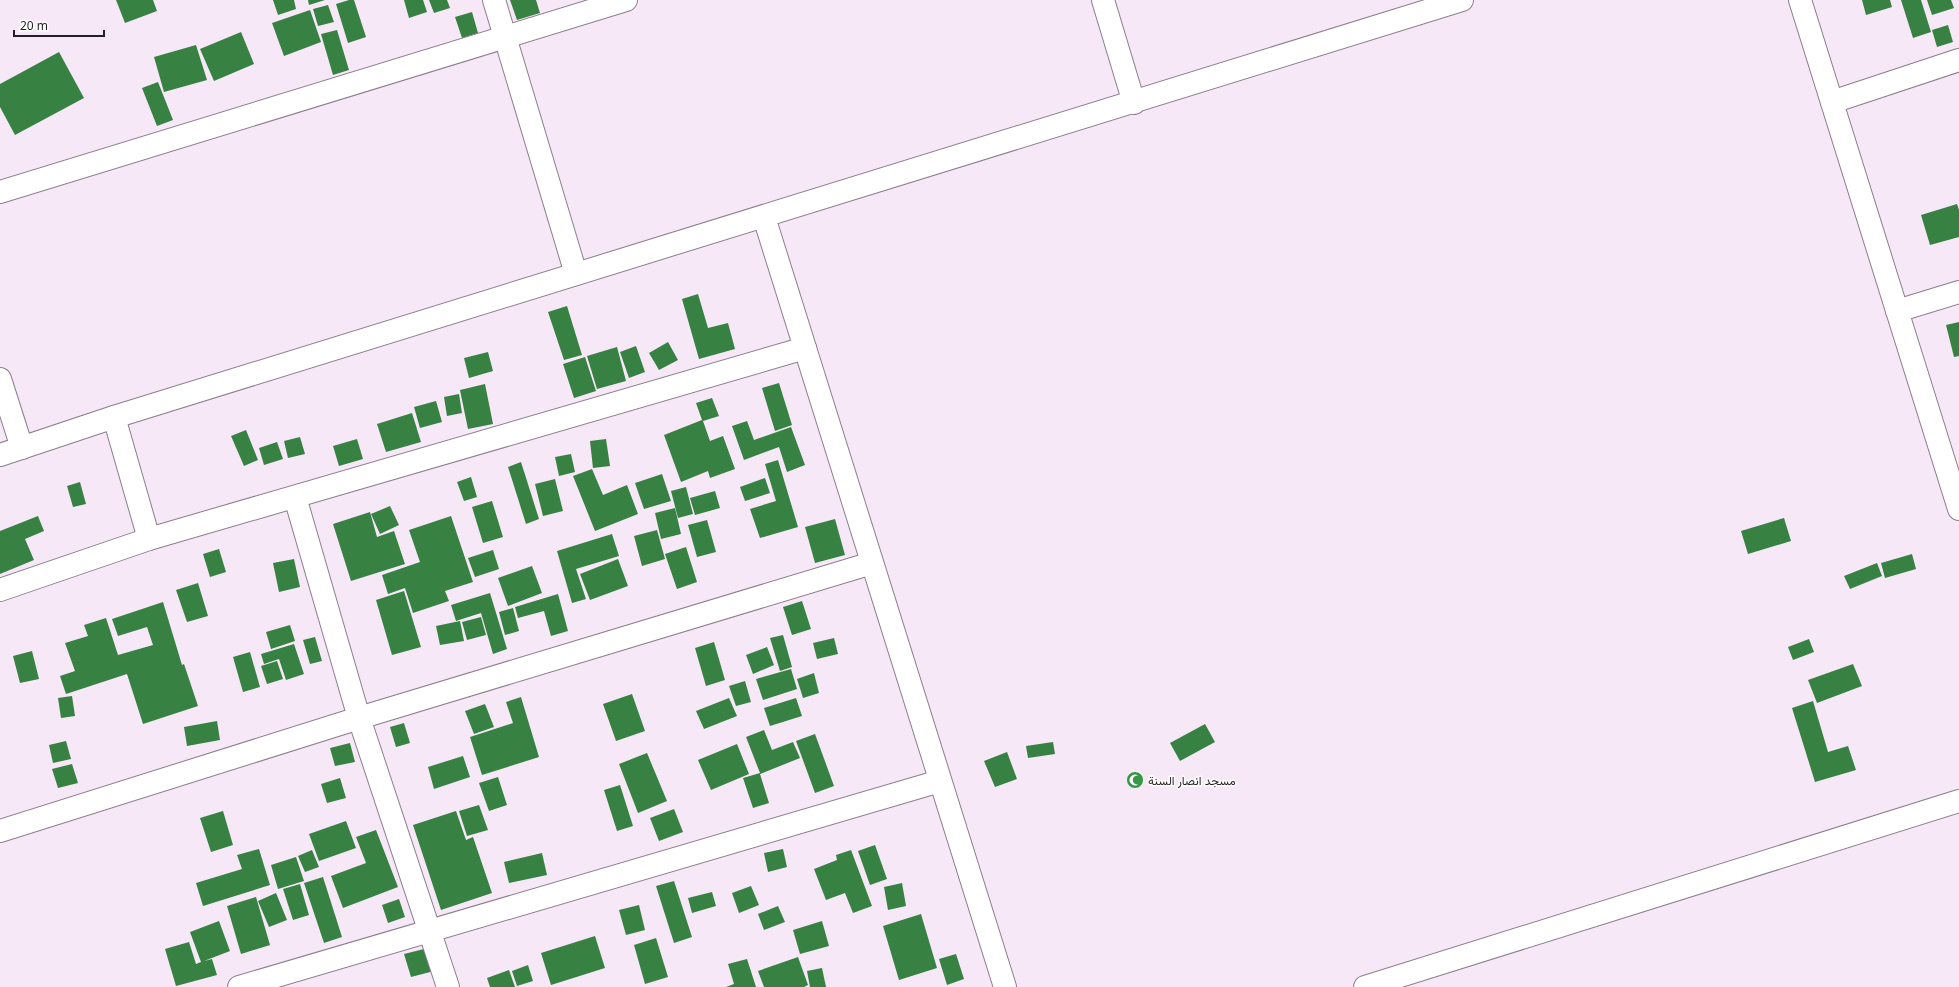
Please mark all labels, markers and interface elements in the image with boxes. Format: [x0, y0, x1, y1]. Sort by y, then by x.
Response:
scale bar [14, 12, 104, 38]
text: 20 m [20, 17, 48, 34]
mosque icon: مسجد انصار السنة [1125, 770, 1145, 790]
place label: مسجد انصار السنة [1148, 772, 1236, 789]

